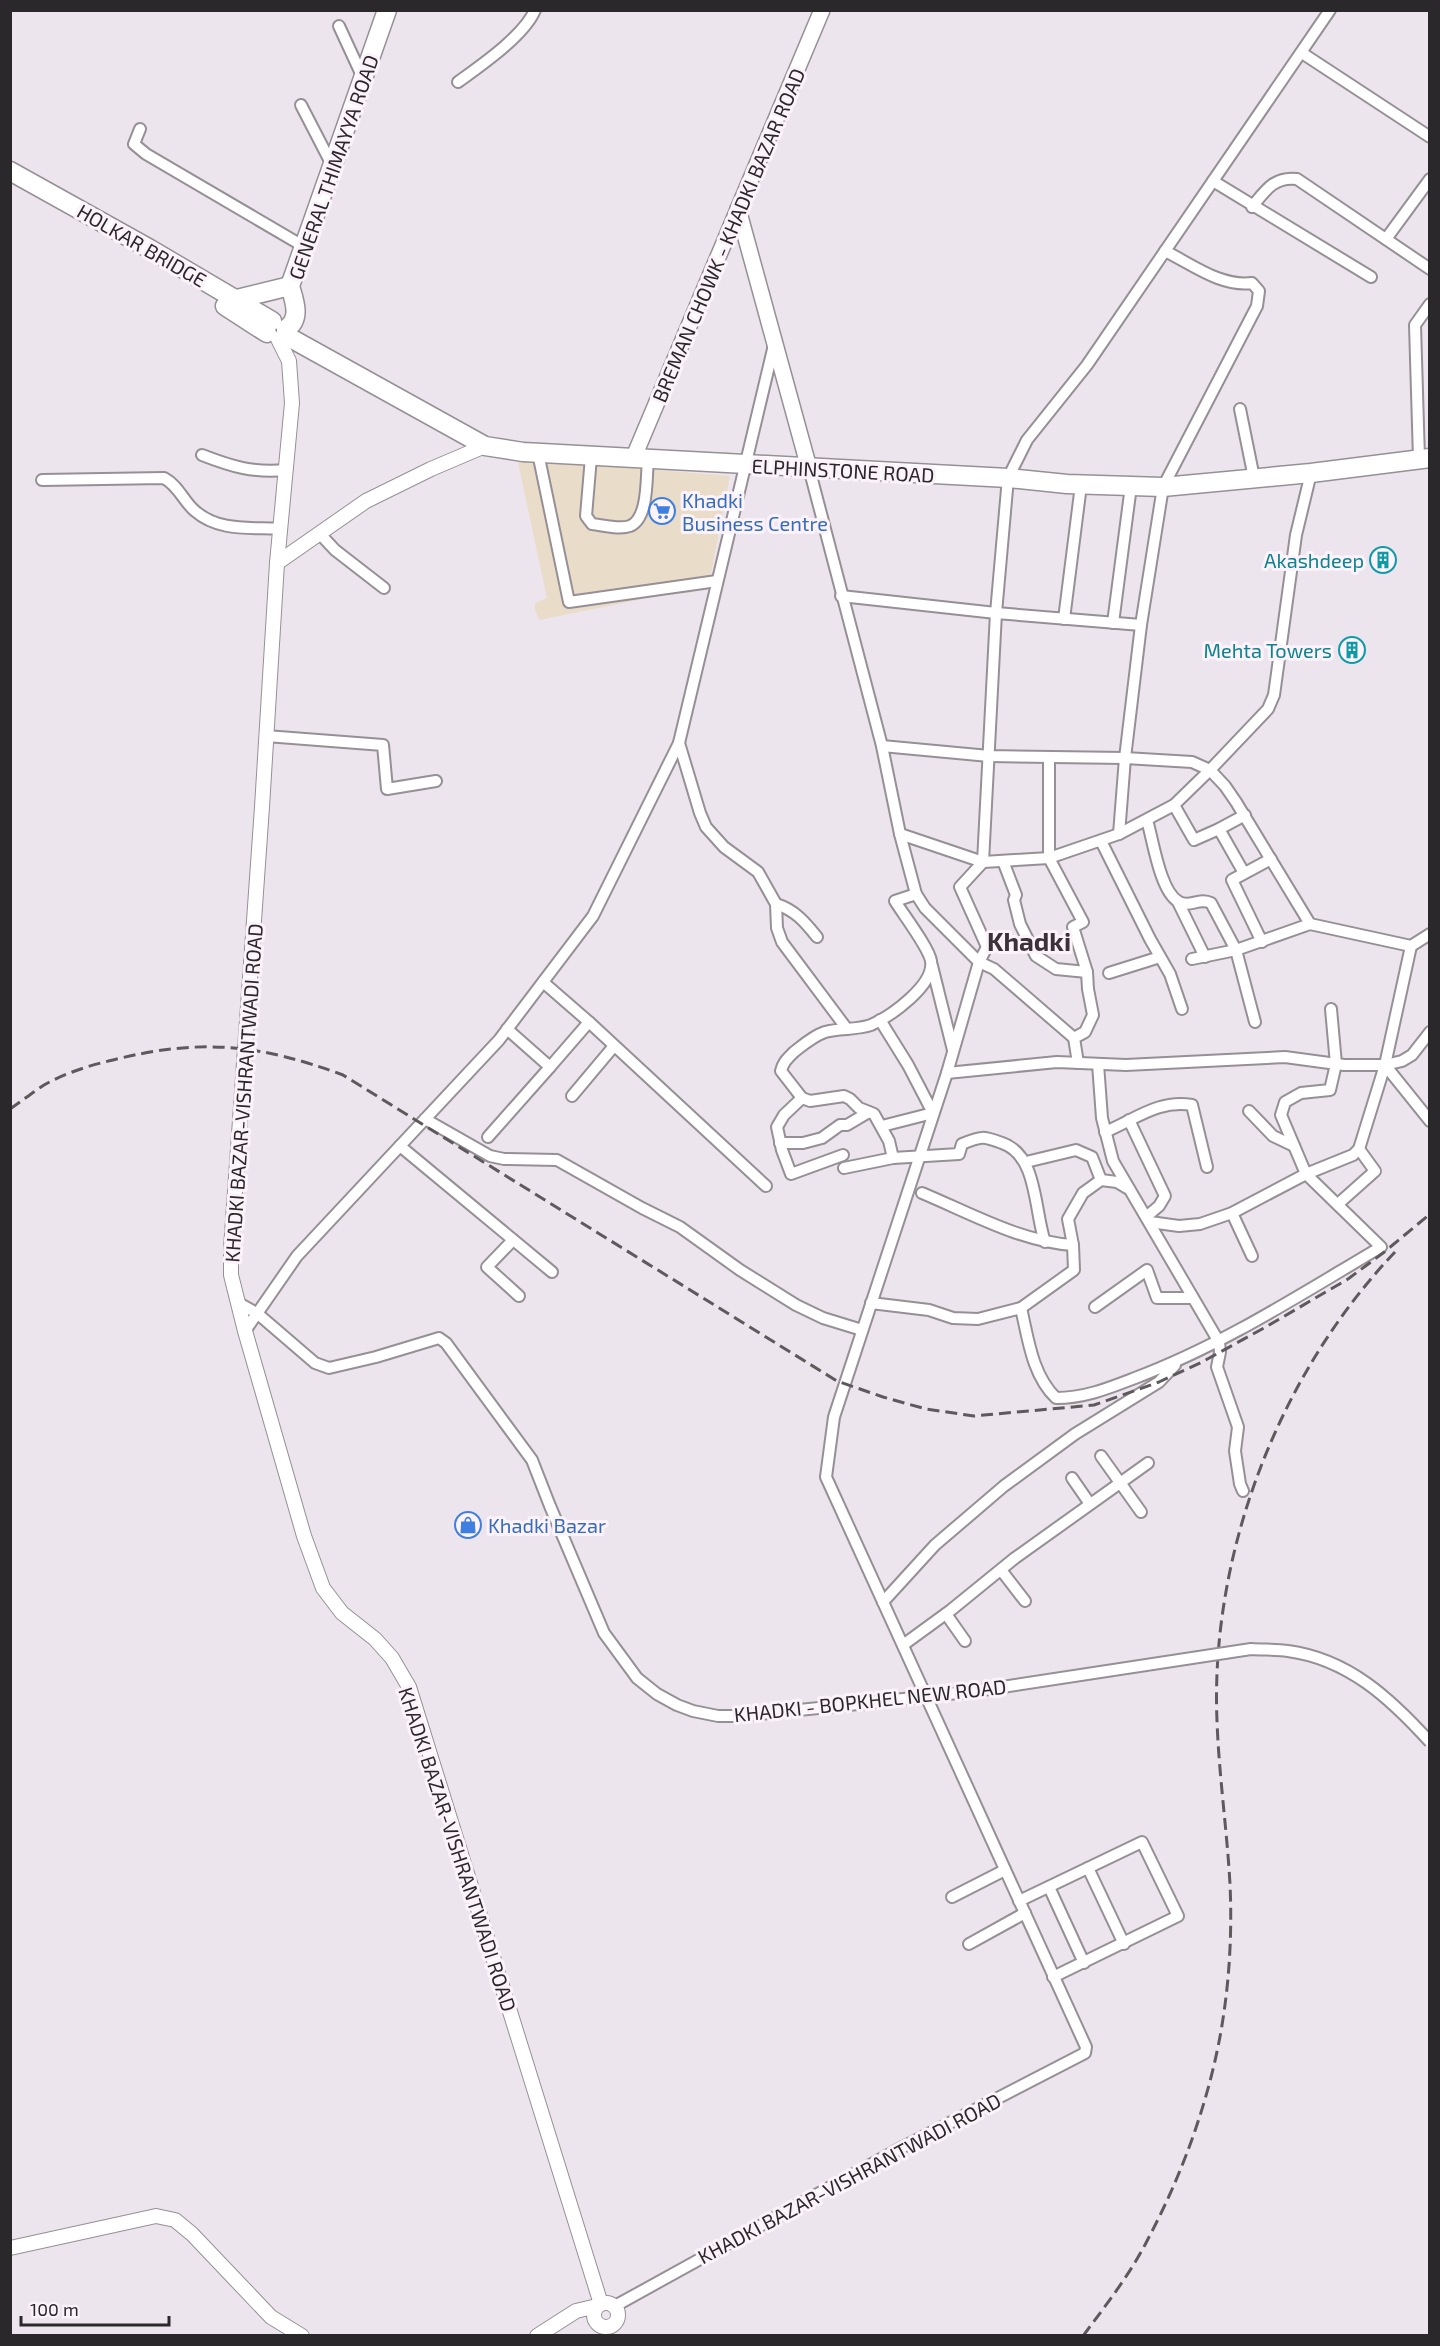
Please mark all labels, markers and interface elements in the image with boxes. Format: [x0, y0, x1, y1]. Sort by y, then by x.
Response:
street label: GENERAL THIMAYYA ROAD [283, 51, 383, 283]
street label: BREMAN CHOWK - KHADKI BAZAR ROAD [647, 64, 809, 406]
street label: HOLKAR BRIDGE [73, 198, 211, 292]
street label: ELPHINSTONE ROAD [751, 453, 935, 487]
place label: Khadki Business Centre [682, 488, 828, 535]
supermarket icon: Khadki Business Centre [647, 496, 677, 526]
building icon: Akashdeep [1368, 545, 1398, 575]
place label: Akashdeep [1264, 548, 1364, 572]
building icon: Mehta Towers [1337, 635, 1367, 665]
place label: Mehta Towers [1203, 638, 1332, 662]
street label: KHADKI BAZAR-VISHRANTWADI ROAD [219, 923, 267, 1263]
district label: Khadki [987, 925, 1071, 956]
shop icon: Khadki Bazar [453, 1510, 483, 1540]
place label: Khadki Bazar [488, 1513, 606, 1537]
street label: KHADKI - BOPKHEL NEW ROAD [733, 1674, 1007, 1726]
street label: KHADKI BAZAR-VISHRANTWADI ROAD [394, 1684, 522, 2014]
street label: KHADKI BAZAR-VISHRANTWADI ROAD [693, 2088, 1005, 2268]
scale bar [21, 2289, 170, 2327]
text: 100 m [30, 2298, 79, 2320]

